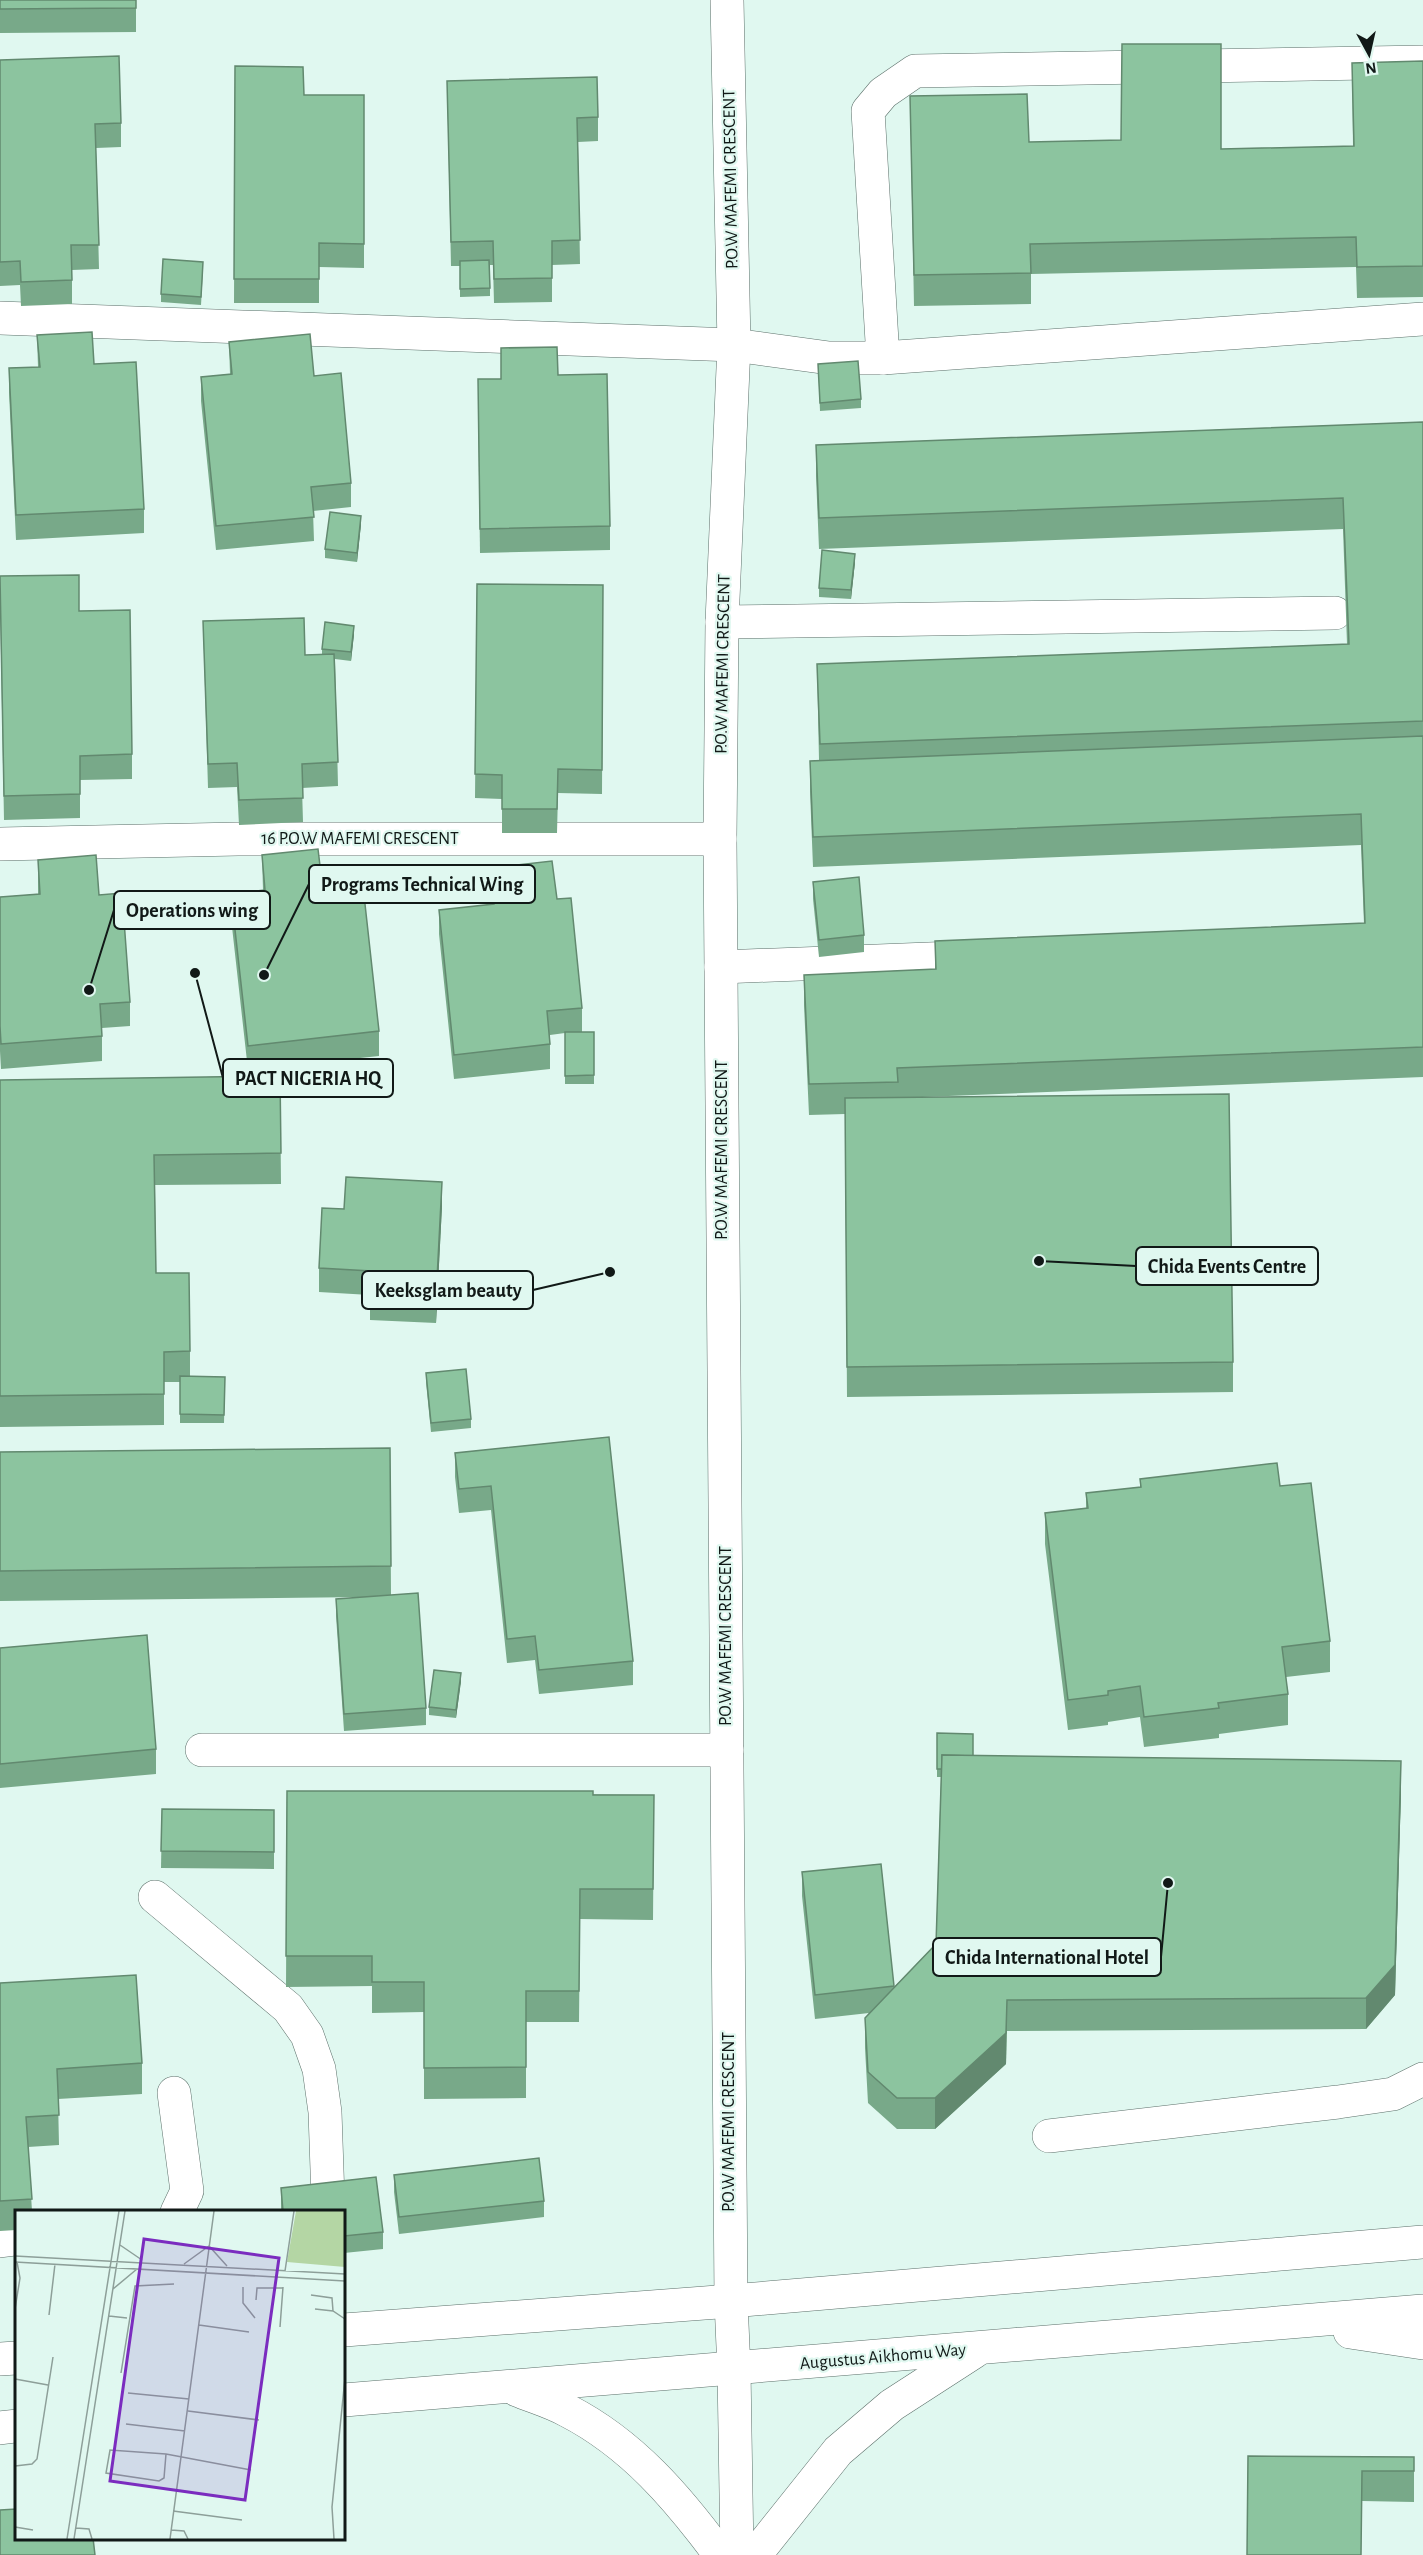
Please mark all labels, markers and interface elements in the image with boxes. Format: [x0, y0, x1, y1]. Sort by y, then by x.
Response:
north arrow [1339, 24, 1399, 84]
text: N [1364, 59, 1378, 77]
street label: P.O.W MAFEMI CRESCENT [720, 89, 742, 269]
street label: P.O.W MAFEMI CRESCENT [712, 574, 734, 754]
street label: 16 P.O.W MAFEMI CRESCENT [261, 830, 459, 848]
callout: Programs Technical Wing [309, 865, 535, 903]
text: Programs Technical Wing [321, 875, 524, 895]
callout: Operations wing [114, 891, 270, 929]
text: Operations wing [126, 901, 259, 921]
callout: PACT NIGERIA HQ [223, 1059, 393, 1097]
street label: P.O.W MAFEMI CRESCENT [713, 1060, 731, 1240]
text: PACT NIGERIA HQ [235, 1069, 383, 1090]
callout: Chida Events Centre [1136, 1247, 1318, 1285]
text: Chida Events Centre [1148, 1257, 1306, 1277]
callout: Keeksglam beauty [362, 1271, 533, 1309]
text: Keeksglam beauty [374, 1281, 522, 1301]
street label: P.O.W MAFEMI CRESCENT [717, 1546, 735, 1726]
callout: Chida International Hotel [933, 1938, 1161, 1976]
text: Chida International Hotel [945, 1948, 1149, 1968]
street label: P.O.W MAFEMI CRESCENT [720, 2032, 738, 2212]
inset map [15, 2210, 345, 2540]
street label: Augustus Aikhomu Way [799, 2341, 967, 2373]

